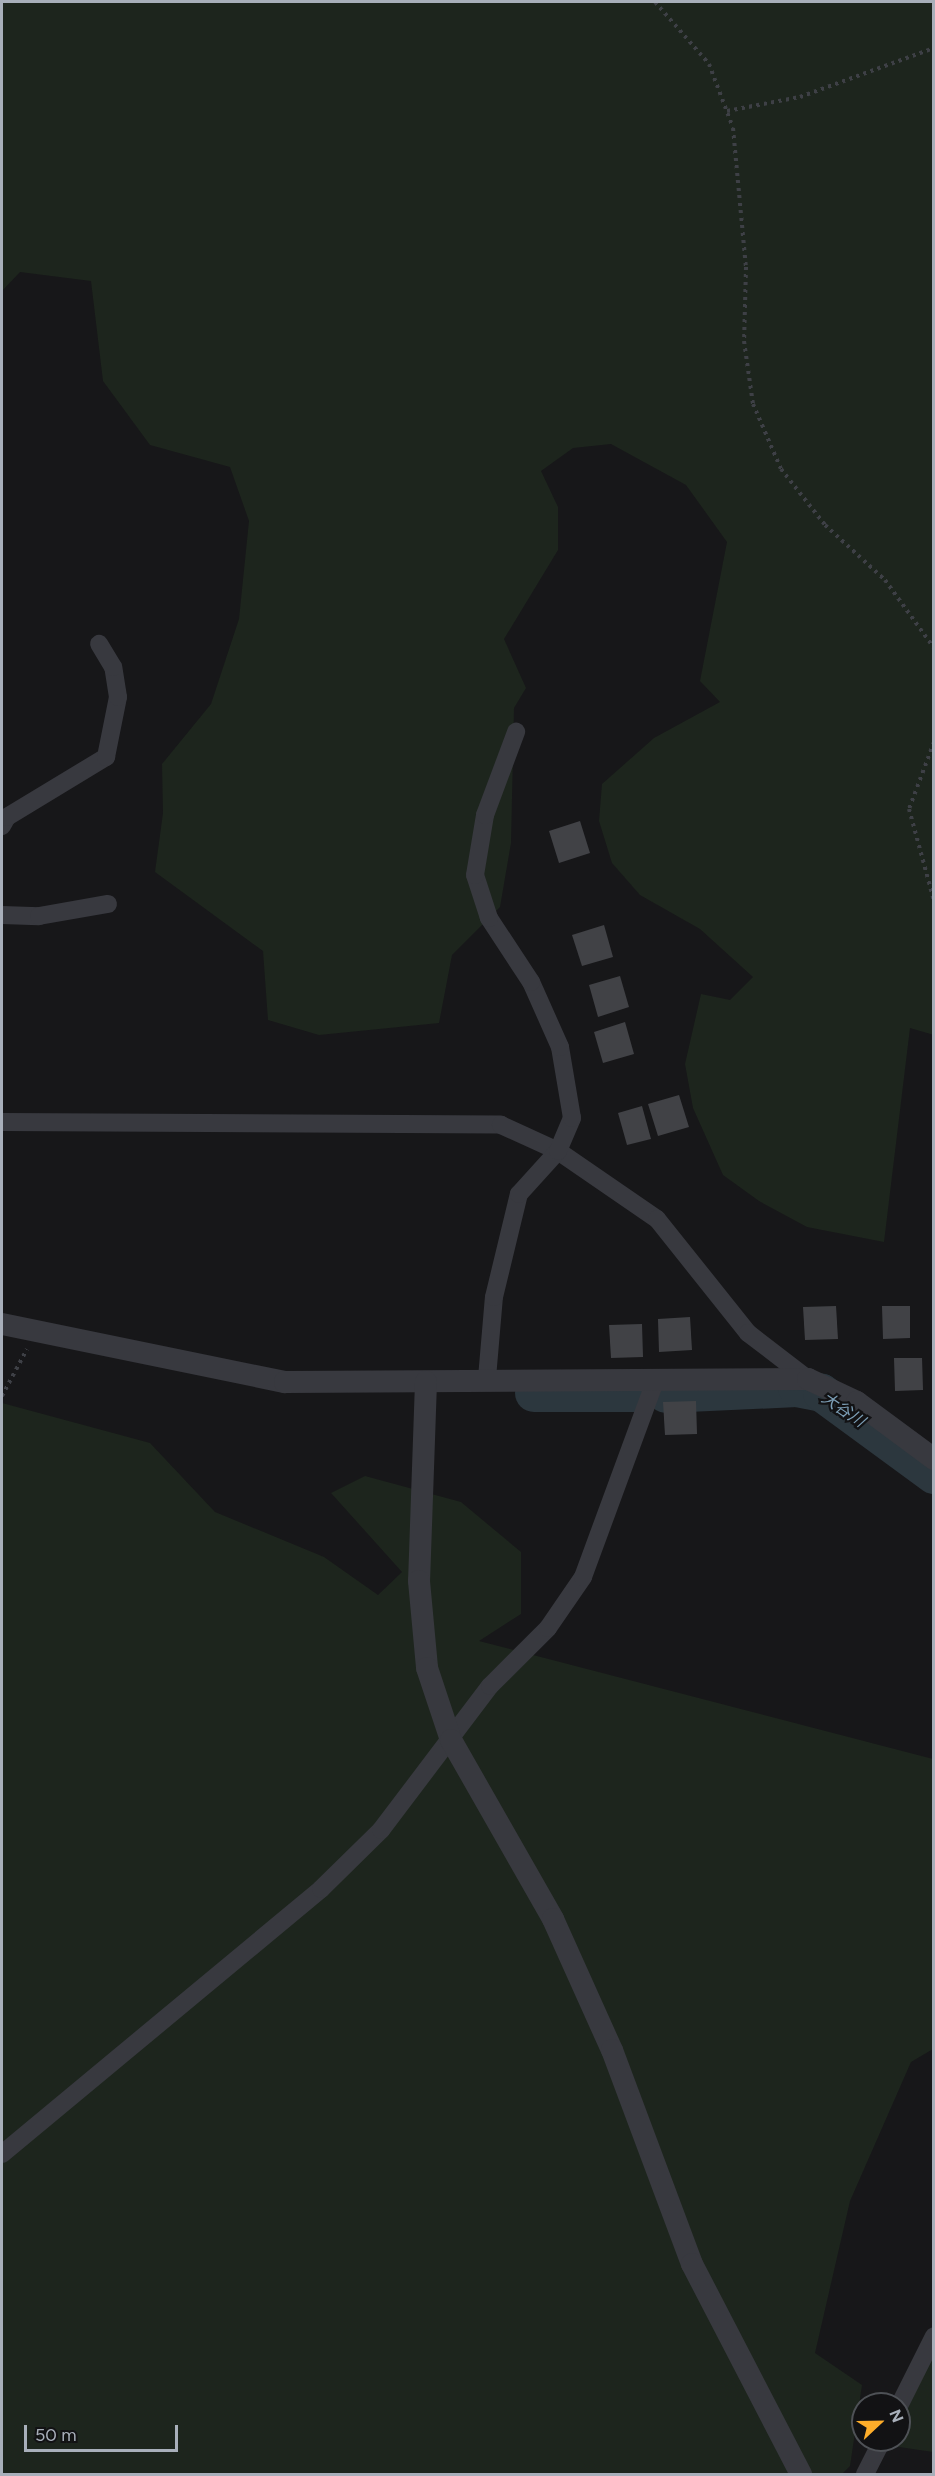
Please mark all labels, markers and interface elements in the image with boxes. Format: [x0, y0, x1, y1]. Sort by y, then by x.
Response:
water label: 大谷川 [818, 1389, 868, 1431]
north arrow [851, 2392, 911, 2452]
text: N [885, 2407, 907, 2425]
scale bar [27, 2413, 182, 2451]
text: 50 m [35, 2424, 77, 2446]

